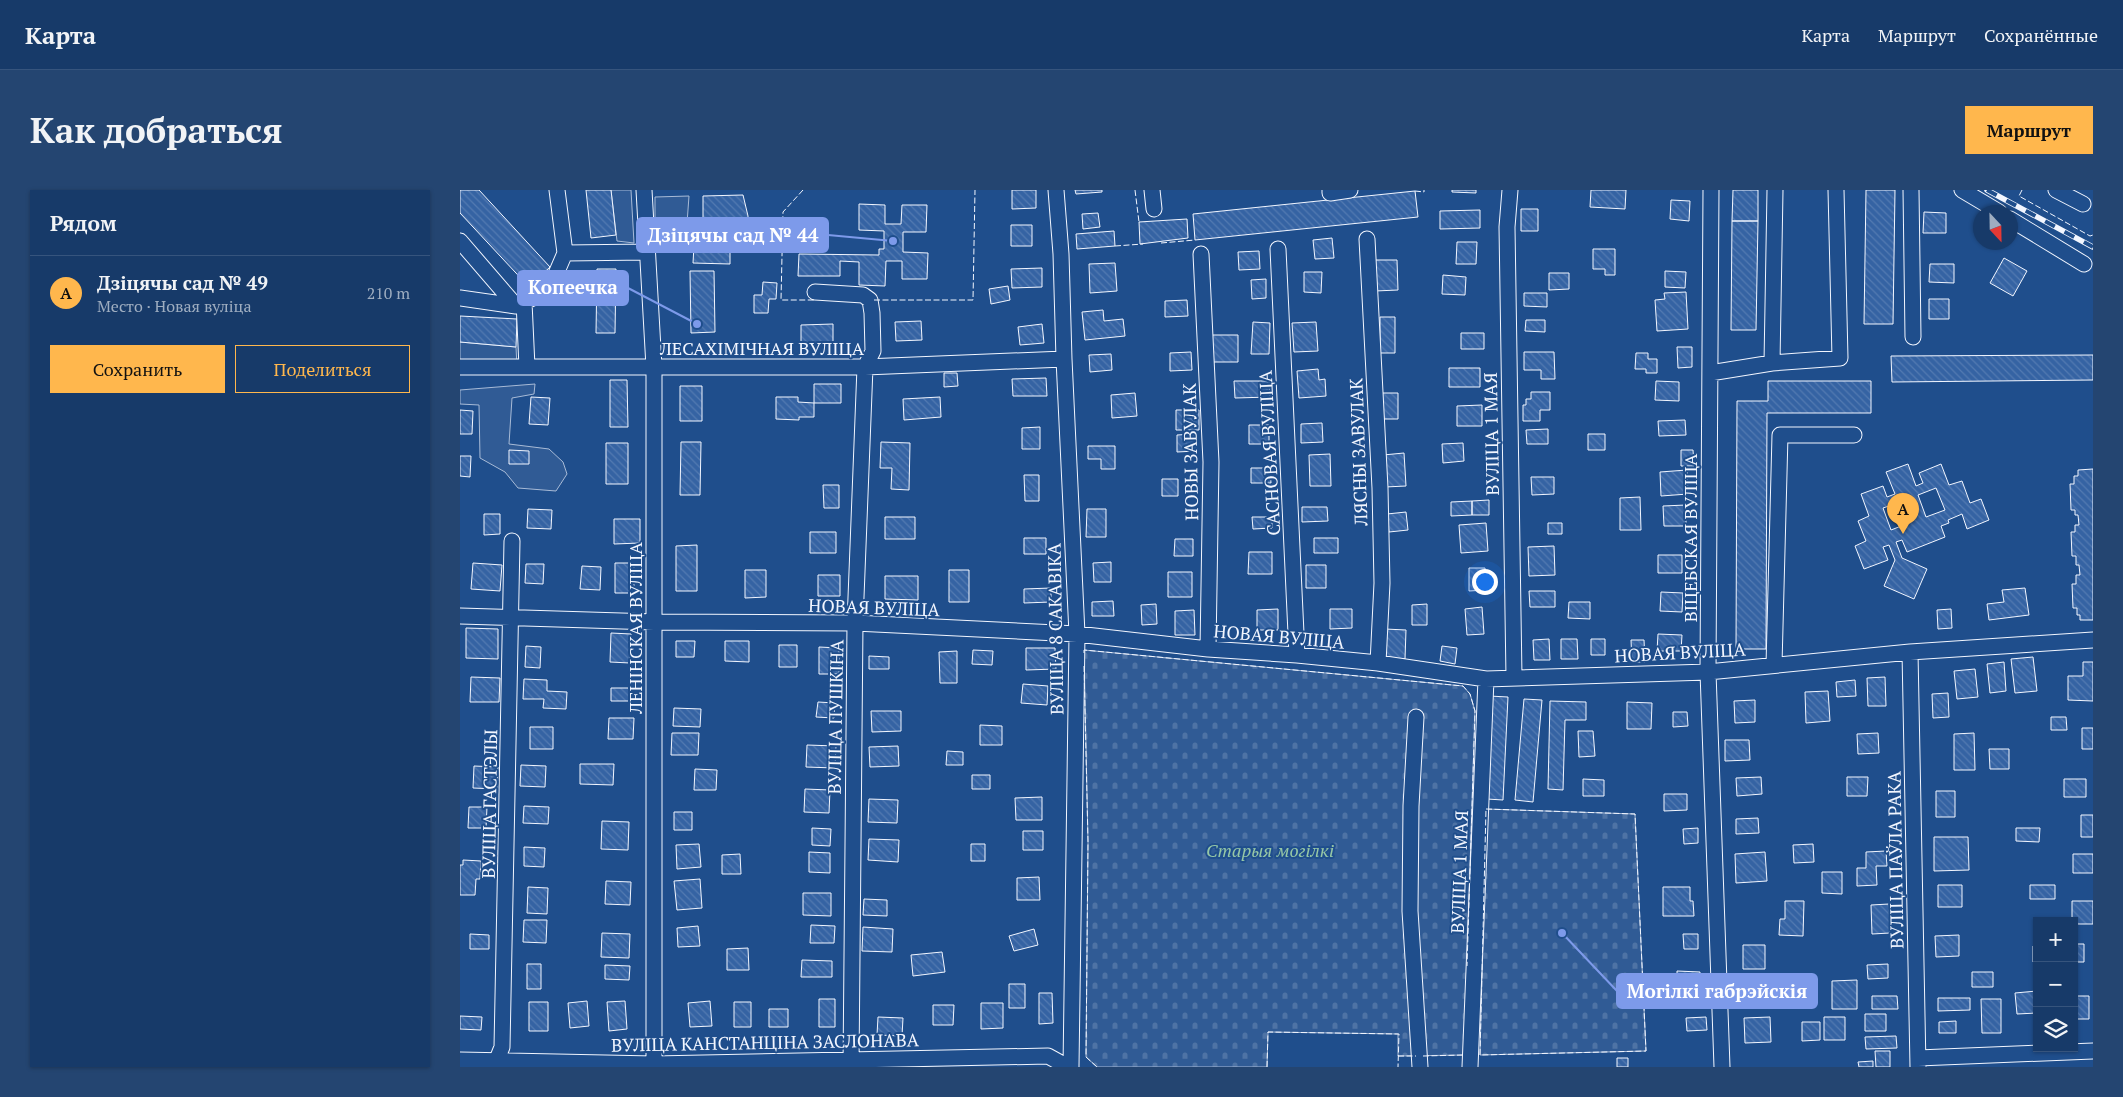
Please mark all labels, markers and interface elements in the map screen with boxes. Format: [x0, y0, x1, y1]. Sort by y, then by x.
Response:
text: Карта [25, 19, 96, 51]
text: Карта [1801, 23, 1850, 47]
text: Маршрут [1878, 23, 1956, 47]
text: Сохранённые [1984, 23, 2098, 47]
button: Маршрут [1965, 106, 2093, 154]
text: Как добраться [30, 107, 283, 153]
north arrow [1973, 205, 2018, 250]
text: Рядом [50, 209, 117, 237]
callout: Дзіцячы сад № 44 [637, 218, 828, 252]
text: Дзіцячы сад № 44 [647, 222, 819, 247]
text: Дзіцячы сад № 49 [97, 270, 268, 295]
callout: Копеечка [518, 271, 628, 305]
text: Копеечка [528, 274, 618, 299]
text: A [60, 282, 72, 304]
text: 210 m [367, 282, 410, 304]
text: Место · Новая вуліца [97, 295, 251, 317]
street label: ЛЕСАХІМІЧНАЯ ВУЛІЦА [659, 336, 865, 360]
button: Сохранить [50, 345, 225, 393]
button: Поделиться [235, 345, 410, 393]
street label: САСНОВАЯ ВУЛІЦА [1253, 369, 1285, 536]
street label: ВУЛІЦА 1 МАЯ [1478, 372, 1504, 496]
street label: ЛЯСНЫ ЗАВУЛАК [1343, 377, 1373, 527]
street label: НОВЫ ЗАВУЛАК [1177, 383, 1203, 521]
street label: ВІЦЕБСКАЯ ВУЛІЦА [1678, 453, 1702, 622]
pin: A [1887, 493, 1919, 534]
street label: ЛЕНІНСКАЯ ВУЛІЦА [623, 541, 647, 715]
street label: ВУЛІЦА 8 САКАВІКА [1041, 542, 1068, 715]
your location [1472, 569, 1498, 595]
street label: НОВАЯ ВУЛІЦА [808, 593, 941, 621]
street label: НОВАЯ ВУЛІЦА [1212, 618, 1346, 654]
street label: НОВАЯ ВУЛІЦА [1614, 637, 1747, 667]
street label: ВУЛІЦА ПУШКІНА [822, 639, 848, 795]
street label: ВУЛІЦА ГАСТЭЛЫ [476, 729, 502, 879]
street label: ВУЛІЦА ПАЎЛА РАКА [1881, 770, 1909, 949]
street label: ВУЛІЦА 1 МАЯ [1445, 810, 1473, 934]
park label: Старыя могілкі [1206, 838, 1334, 862]
map controls [2033, 917, 2078, 1052]
button: + [2033, 917, 2078, 962]
button: − [2033, 962, 2078, 1007]
callout: Могілкі габрэйскія [1617, 974, 1817, 1008]
text: Могілкі габрэйскія [1627, 978, 1807, 1003]
button: layers [2033, 1007, 2078, 1052]
street label: ВУЛІЦА КАНСТАНЦІНА ЗАСЛОНАВА [611, 1027, 920, 1057]

